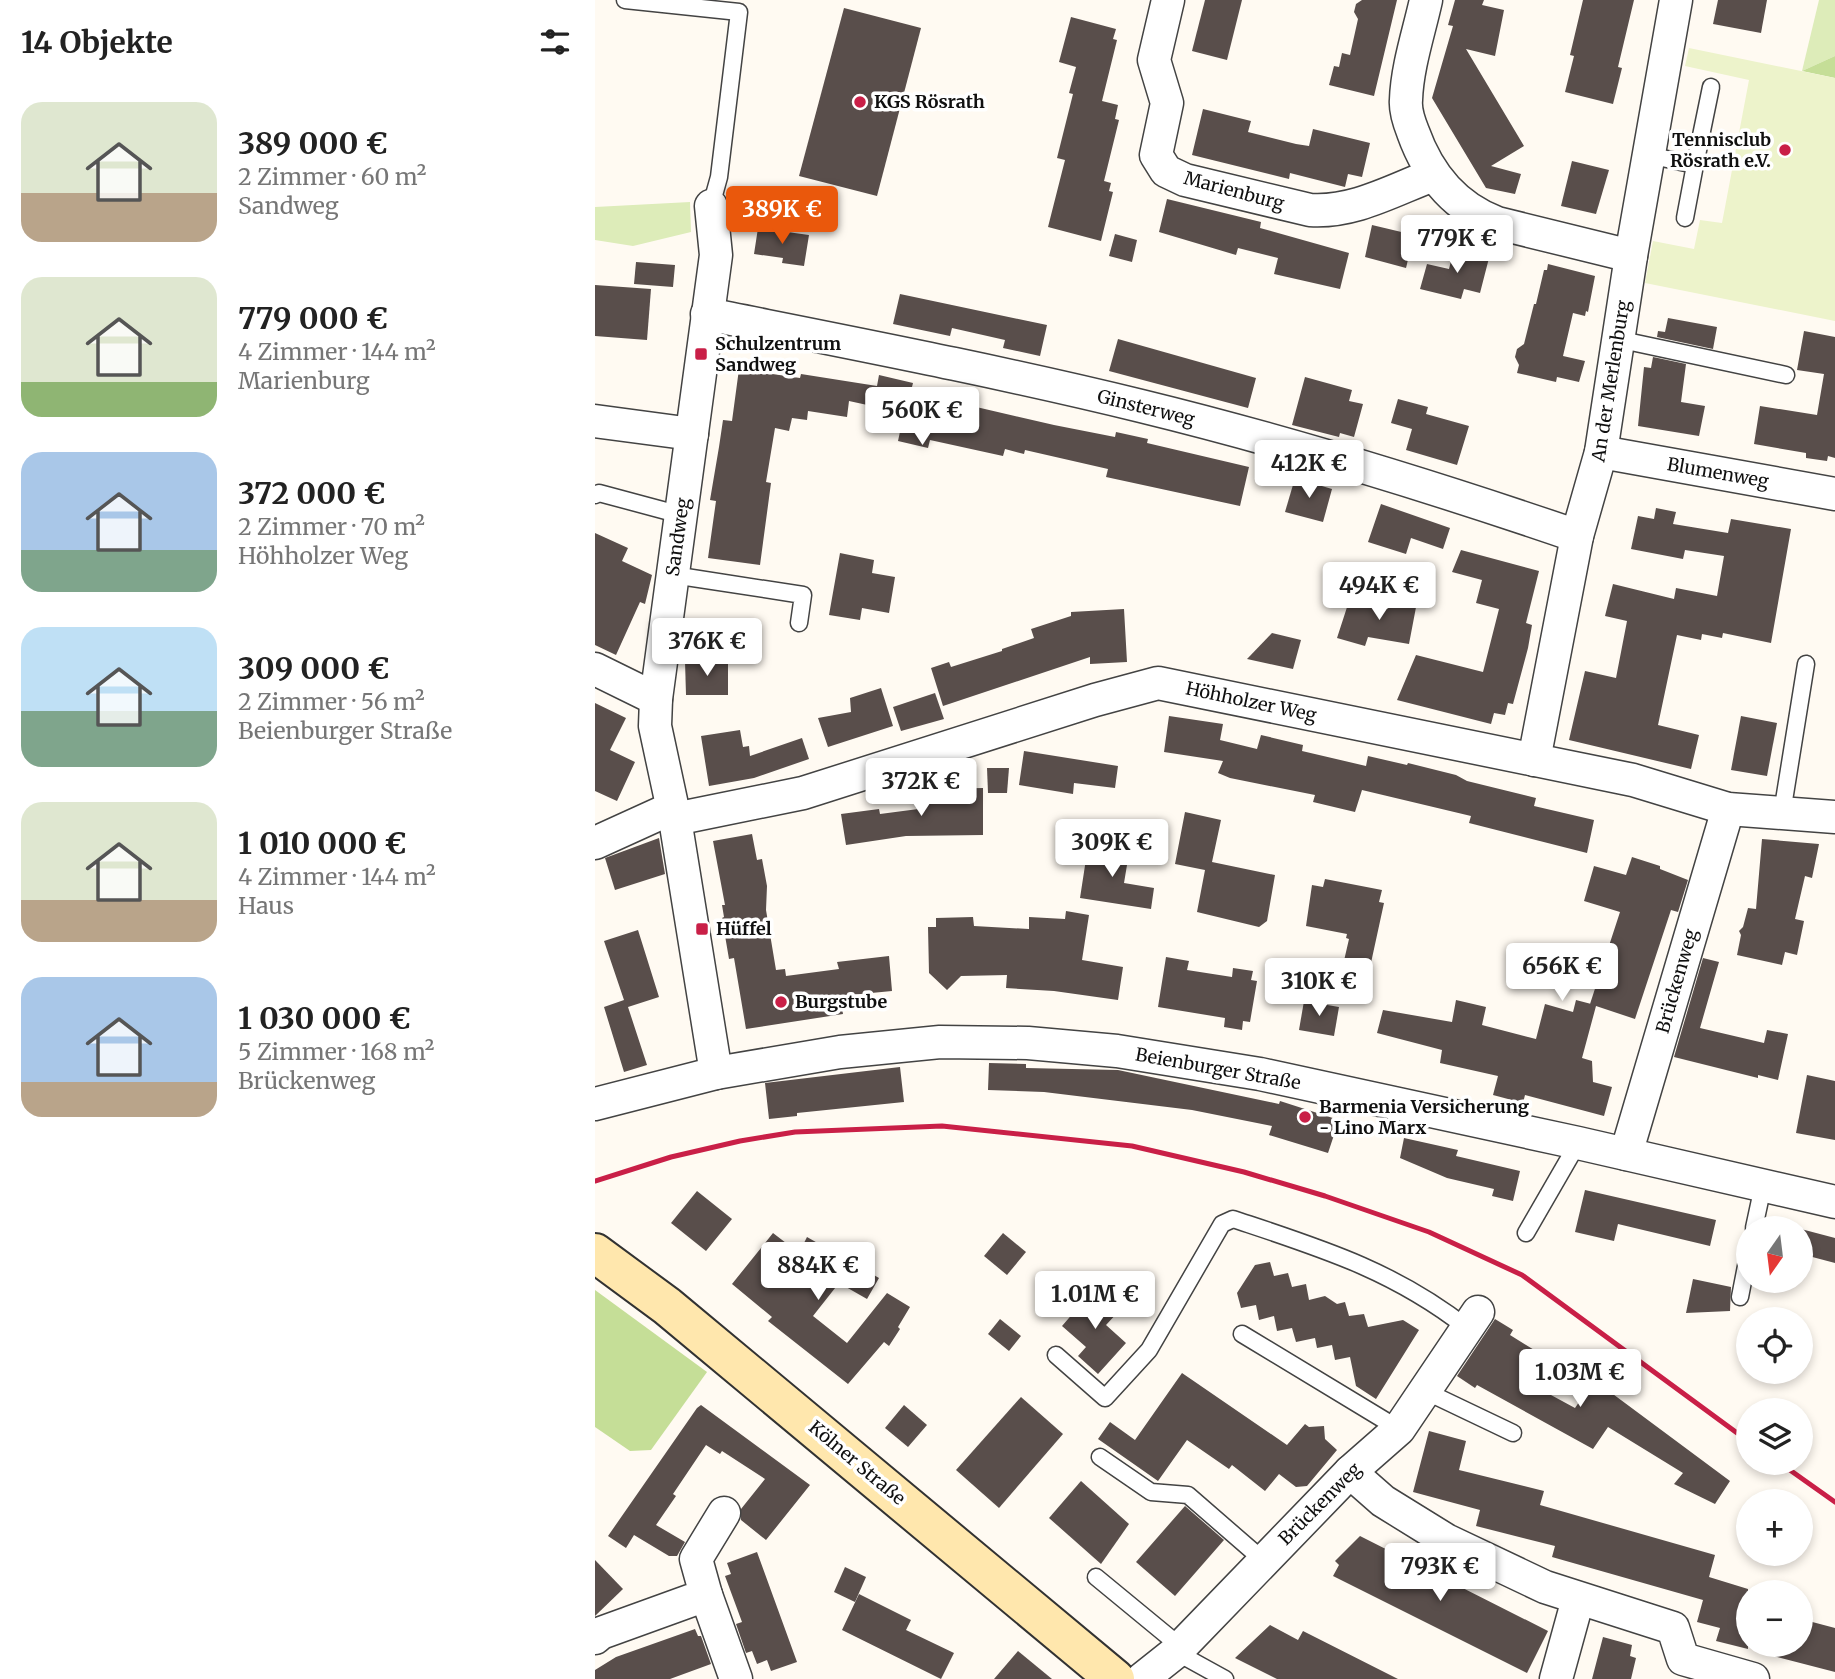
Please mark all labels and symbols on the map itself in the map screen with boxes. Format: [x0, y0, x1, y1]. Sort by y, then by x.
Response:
place label: KGS Rösrath [874, 90, 985, 113]
marker: KGS Rösrath [852, 94, 868, 110]
place label: Tennisclub Rösrath e.V. [1670, 128, 1771, 172]
marker: Tennisclub Rösrath e.V. [1777, 142, 1793, 158]
street label: Marienburg [1181, 166, 1287, 215]
pin: 389K € [725, 187, 839, 246]
pin: 779K € [1400, 216, 1514, 275]
street label: An der Merlenburg [1586, 298, 1635, 465]
place label: Schulzentrum Sandweg [715, 332, 841, 376]
marker: Schulzentrum Sandweg [693, 346, 709, 362]
street label: Ginsterweg [1095, 384, 1197, 431]
pin: 560K € [865, 388, 979, 447]
pin: 412K € [1252, 440, 1366, 500]
street label: Blumenweg [1665, 452, 1771, 493]
street label: Sandweg [661, 496, 694, 578]
pin: 494K € [1322, 562, 1436, 622]
pin: 376K € [650, 618, 764, 678]
street label: Höhholzer Weg [1184, 676, 1319, 727]
pin: 372K € [864, 758, 978, 818]
pin: 309K € [1055, 820, 1169, 879]
place label: Hüffel [716, 917, 772, 940]
marker: Hüffel [694, 921, 710, 937]
street label: Brückenweg [1651, 926, 1702, 1036]
pin: 656K € [1505, 944, 1619, 1003]
pin: 310K € [1262, 958, 1376, 1018]
place label: Burgstube [795, 990, 888, 1013]
marker: Burgstube [773, 994, 789, 1010]
street label: Beienburger Straße [1134, 1043, 1303, 1094]
place label: Barmenia Versicherung - Lino Marx [1319, 1095, 1529, 1139]
marker: Barmenia Versicherung - Lino Marx [1297, 1109, 1313, 1125]
north arrow [1736, 1216, 1813, 1293]
pin: 884K € [761, 1242, 875, 1302]
pin: 1.01M € [1030, 1272, 1160, 1331]
pin: 1.03M € [1515, 1350, 1645, 1409]
street label: Kölner Straße [804, 1416, 910, 1510]
street label: Brückenweg [1273, 1457, 1366, 1550]
pin: 793K € [1383, 1544, 1497, 1603]

